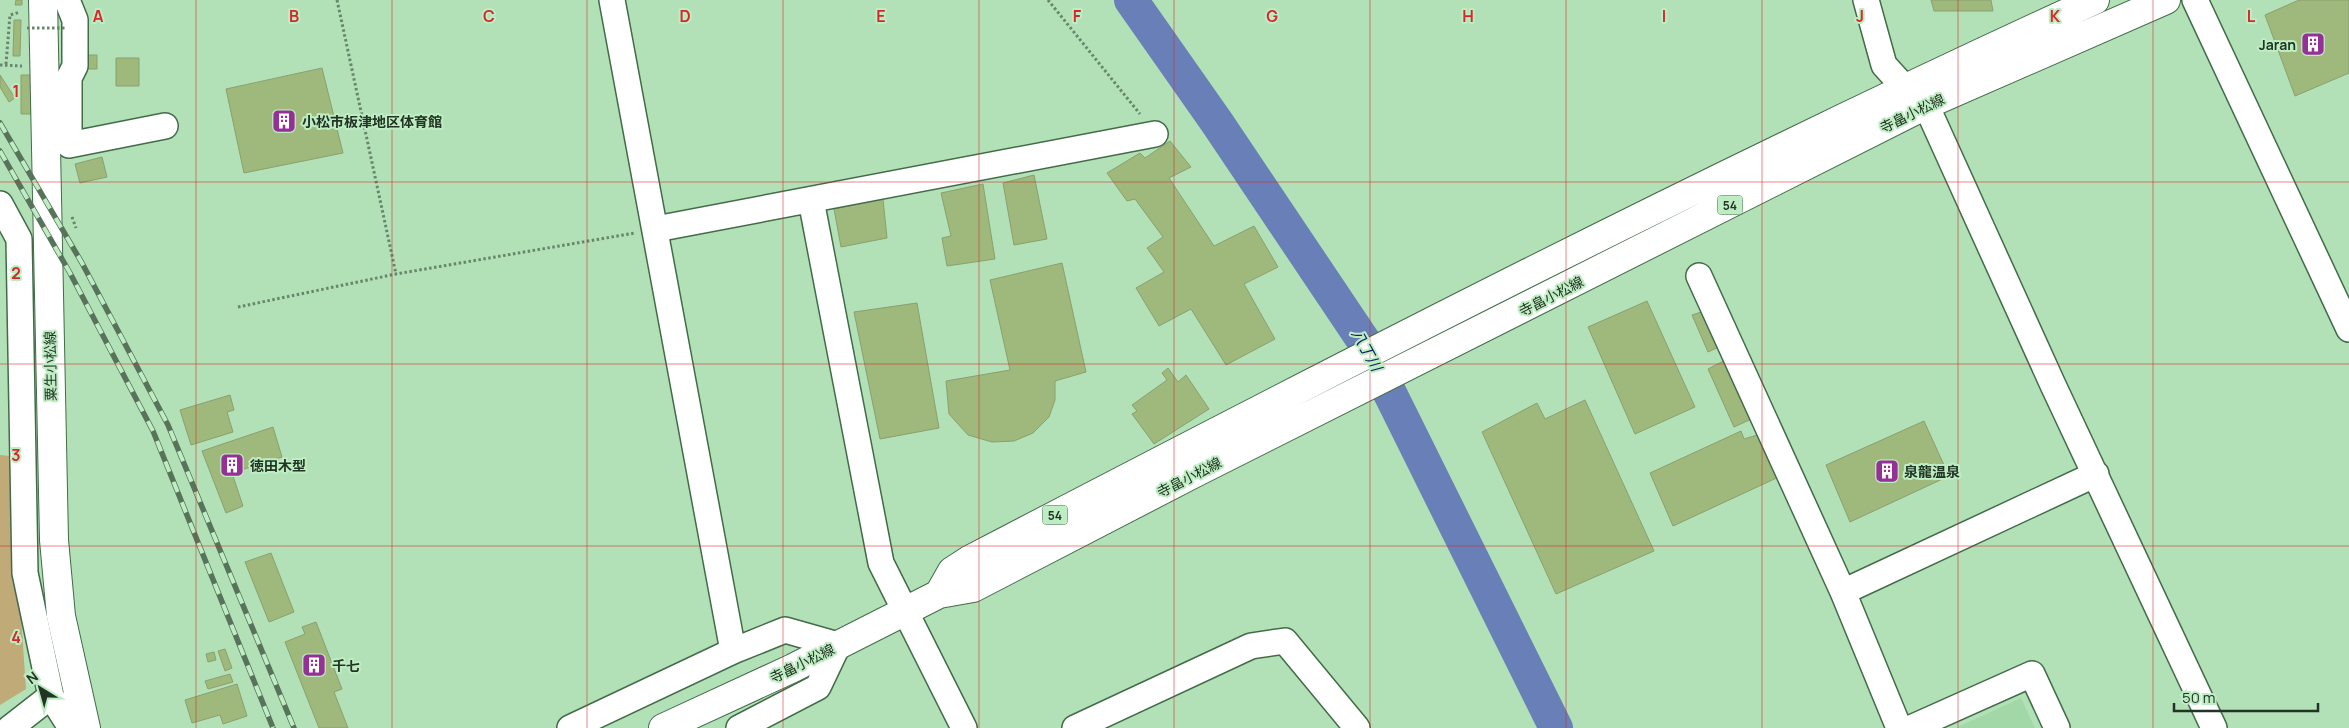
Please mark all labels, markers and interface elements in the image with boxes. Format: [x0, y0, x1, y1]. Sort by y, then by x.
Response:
text: A [93, 5, 104, 27]
text: B [289, 5, 299, 27]
text: C [483, 5, 495, 27]
text: D [679, 5, 691, 27]
text: E [876, 5, 886, 27]
text: F [1073, 5, 1082, 27]
text: G [1266, 5, 1278, 27]
text: H [1462, 5, 1474, 27]
text: I [1662, 5, 1666, 27]
text: J [1856, 5, 1864, 27]
text: K [2050, 5, 2061, 27]
text: L [2247, 5, 2256, 27]
building icon: Jaran [2300, 31, 2326, 57]
place label: Jaran [2259, 35, 2296, 54]
text: 1 [12, 80, 20, 102]
street label: 寺畠小松線 [1876, 89, 1948, 137]
building icon: 小松市板津地区体育館 [271, 108, 297, 134]
place label: 小松市板津地区体育館 [302, 112, 442, 131]
road number: 54 [1718, 196, 1742, 214]
text: 2 [11, 262, 21, 284]
street label: 寺畠小松線 [1516, 272, 1586, 320]
water label: 八丁川 [1347, 325, 1388, 377]
street label: 粟生小松線 [40, 331, 60, 401]
text: 3 [11, 444, 21, 466]
building icon: 徳田木型 [219, 452, 245, 478]
street label: 寺畠小松線 [1154, 453, 1224, 501]
place label: 徳田木型 [250, 456, 306, 475]
building icon: 泉龍温泉 [1874, 458, 1900, 484]
place label: 泉龍温泉 [1904, 462, 1960, 481]
road number: 54 [1042, 506, 1068, 524]
text: 4 [11, 626, 21, 648]
street label: 寺畠小松線 [766, 639, 838, 687]
building icon: 千七 [301, 652, 327, 678]
place label: 千七 [332, 656, 360, 675]
north arrow [15, 663, 65, 713]
text: N [22, 667, 42, 688]
scale bar [2174, 680, 2318, 712]
text: 50 m [2182, 687, 2216, 708]

